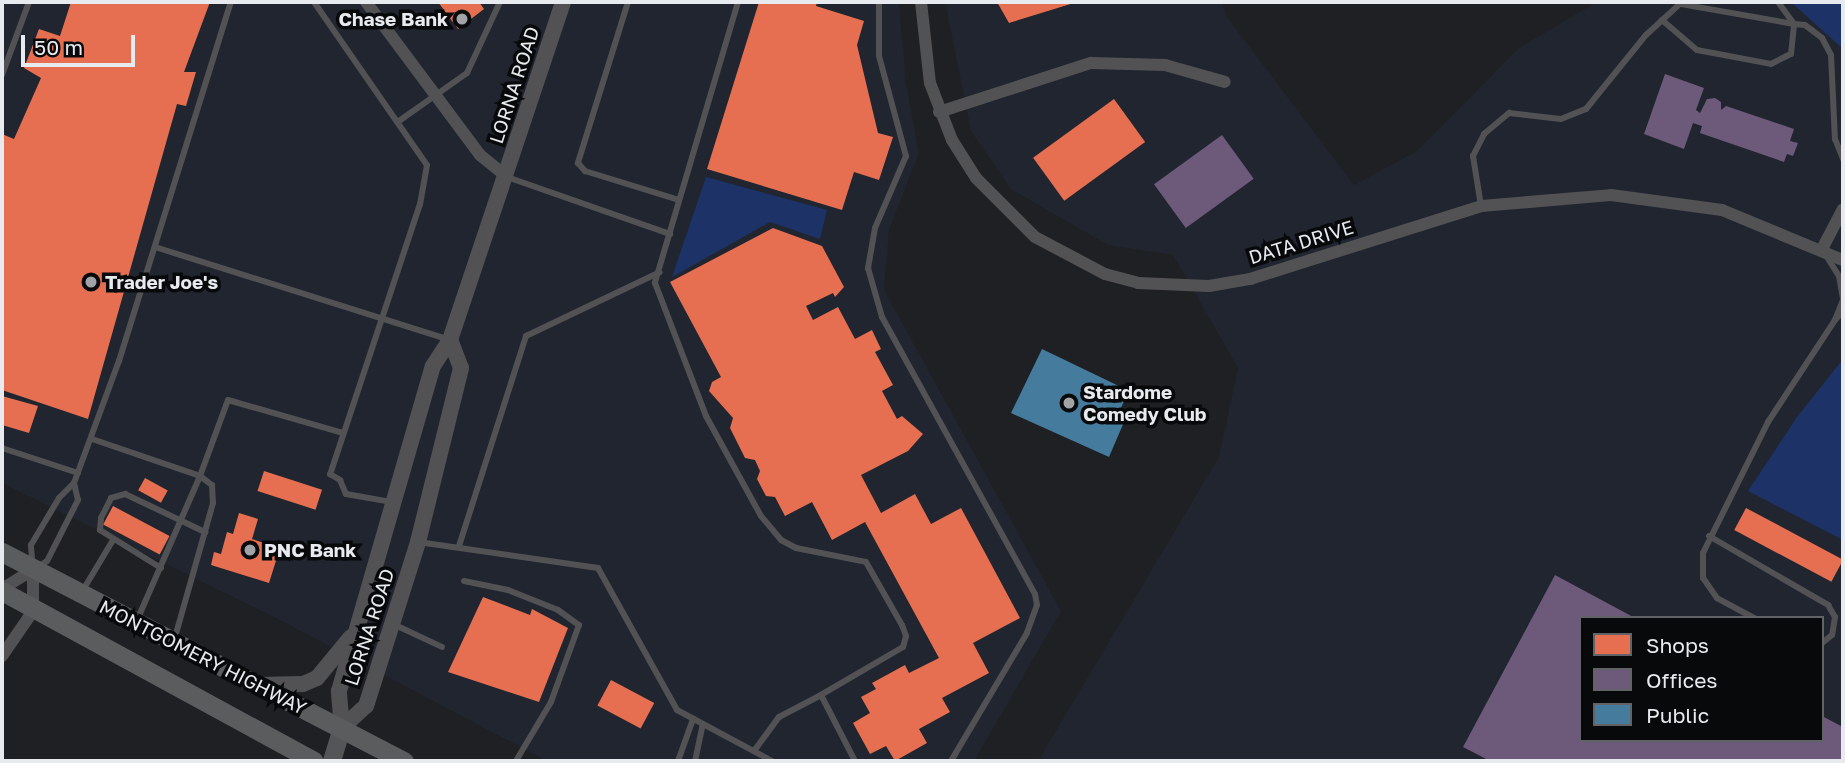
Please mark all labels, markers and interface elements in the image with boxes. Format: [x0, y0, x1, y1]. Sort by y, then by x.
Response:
place label: Chase Bank [338, 8, 448, 30]
marker: Chase Bank [454, 11, 470, 27]
scale bar [24, 21, 138, 65]
street label: LORNA ROAD [484, 24, 544, 146]
text: 50 m [34, 34, 83, 60]
street label: DATA DRIVE [1246, 215, 1356, 269]
place label: Trader Joe's [105, 271, 218, 293]
marker: Trader Joe's [83, 274, 99, 290]
place label: Stardome Comedy Club [1083, 381, 1206, 425]
marker: Stardome Comedy Club [1061, 395, 1077, 411]
place label: PNC Bank [264, 539, 356, 561]
marker: PNC Bank [242, 542, 258, 558]
street label: LORNA ROAD [339, 566, 399, 688]
street label: MONTGOMERY HIGHWAY [96, 595, 310, 719]
legend [1579, 616, 1824, 742]
text: Shops [1646, 632, 1709, 658]
text: Offices [1646, 667, 1717, 693]
text: Public [1646, 702, 1709, 728]

